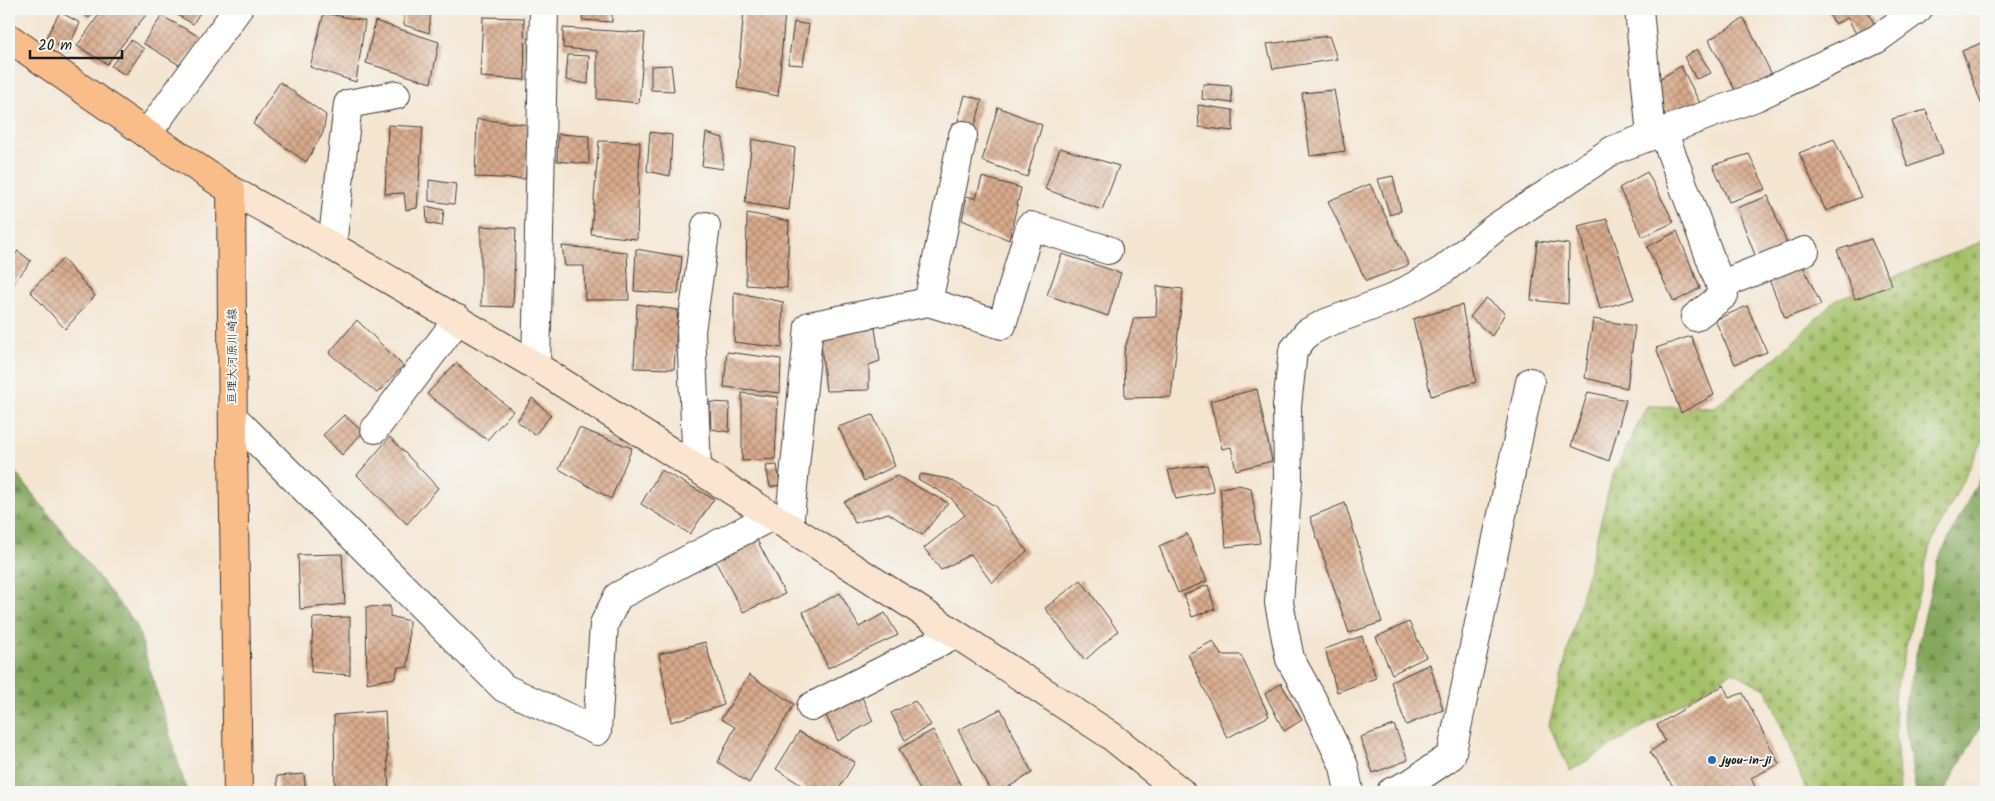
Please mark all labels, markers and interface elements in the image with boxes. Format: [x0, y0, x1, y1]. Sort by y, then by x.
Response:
scale bar [30, 28, 122, 60]
text: 20 m [38, 34, 72, 58]
street label: 亘理大河原川崎線 [223, 308, 242, 404]
place label: jyou-in-ji [1718, 751, 1772, 770]
marker: jyou-in-ji [1706, 754, 1718, 766]

